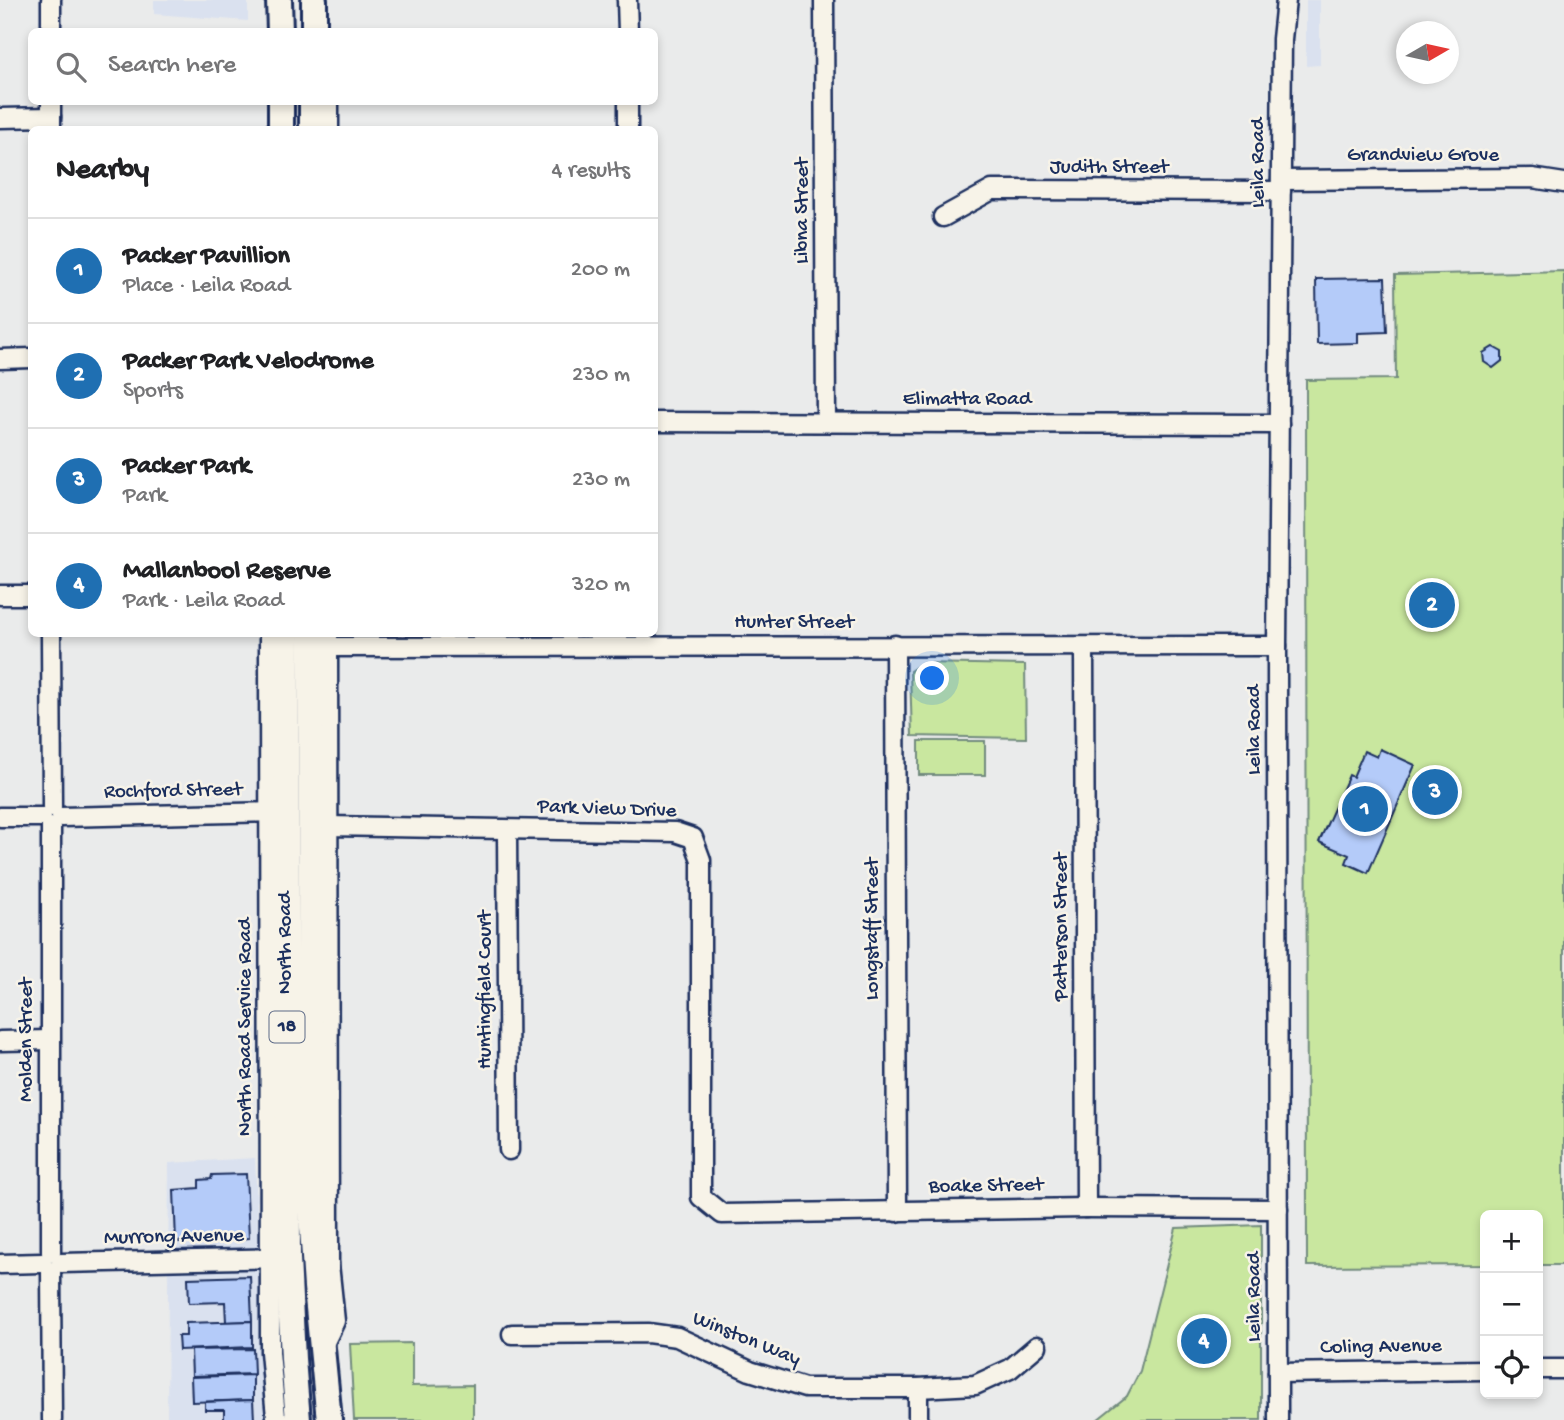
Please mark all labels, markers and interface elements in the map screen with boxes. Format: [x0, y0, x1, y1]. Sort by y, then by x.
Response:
north arrow [1396, 21, 1459, 84]
search box [28, 28, 658, 105]
icon: search [52, 48, 90, 86]
text: Search here [108, 51, 236, 82]
street label: Leila Road [1247, 116, 1272, 208]
street label: Grandview Grove [1347, 144, 1500, 169]
text: Nearby [56, 154, 149, 189]
street label: Libna Street [791, 156, 816, 264]
street label: Judith Street [1050, 156, 1171, 181]
text: 4 results [551, 158, 630, 185]
text: Packer Pavillion [123, 242, 290, 273]
text: 1 [74, 257, 84, 284]
text: 200 m [571, 257, 630, 284]
text: Place · Leila Road [123, 273, 290, 300]
text: Packer Park Velodrome [123, 347, 374, 378]
text: 2 [73, 362, 85, 389]
text: 230 m [572, 362, 630, 389]
text: Sports [123, 378, 183, 405]
street label: Elimatta Road [903, 388, 1033, 413]
text: Packer Park [123, 452, 251, 483]
text: 3 [73, 467, 85, 494]
text: 230 m [572, 467, 630, 494]
text: Park [123, 483, 167, 510]
text: Mallanbool Reserve [123, 557, 330, 588]
text: 4 [74, 572, 84, 599]
text: 320 m [572, 572, 630, 599]
pin: 2 [1409, 579, 1455, 631]
text: Park · Leila Road [123, 588, 284, 615]
street label: Hunter Street [734, 611, 856, 636]
your location [915, 661, 949, 695]
street label: Leila Road [1243, 683, 1268, 775]
pin: 3 [1412, 766, 1458, 818]
street label: Rochford Street [104, 778, 245, 806]
pin: 1 [1342, 783, 1388, 835]
street label: Park View Drive [536, 795, 678, 825]
street label: Patterson Street [1050, 850, 1075, 1002]
street label: Longstaff Street [861, 855, 886, 1000]
street label: North Road [274, 890, 299, 994]
street label: Huntingfield Court [474, 908, 499, 1069]
street label: North Road Service Road [234, 916, 259, 1136]
street label: Molden Street [15, 975, 40, 1102]
road number: 18 [270, 1012, 304, 1042]
street label: Boake Street [928, 1173, 1046, 1201]
map controls [1480, 1210, 1543, 1399]
button: + [1480, 1210, 1543, 1273]
street label: Murrong Avenue [104, 1224, 245, 1252]
street label: Leila Road [1243, 1250, 1268, 1342]
button: − [1480, 1273, 1543, 1336]
street label: Winston Way [688, 1307, 804, 1373]
pin: 4 [1181, 1315, 1227, 1367]
street label: Coling Avenue [1320, 1334, 1443, 1362]
button: locate [1480, 1336, 1543, 1399]

